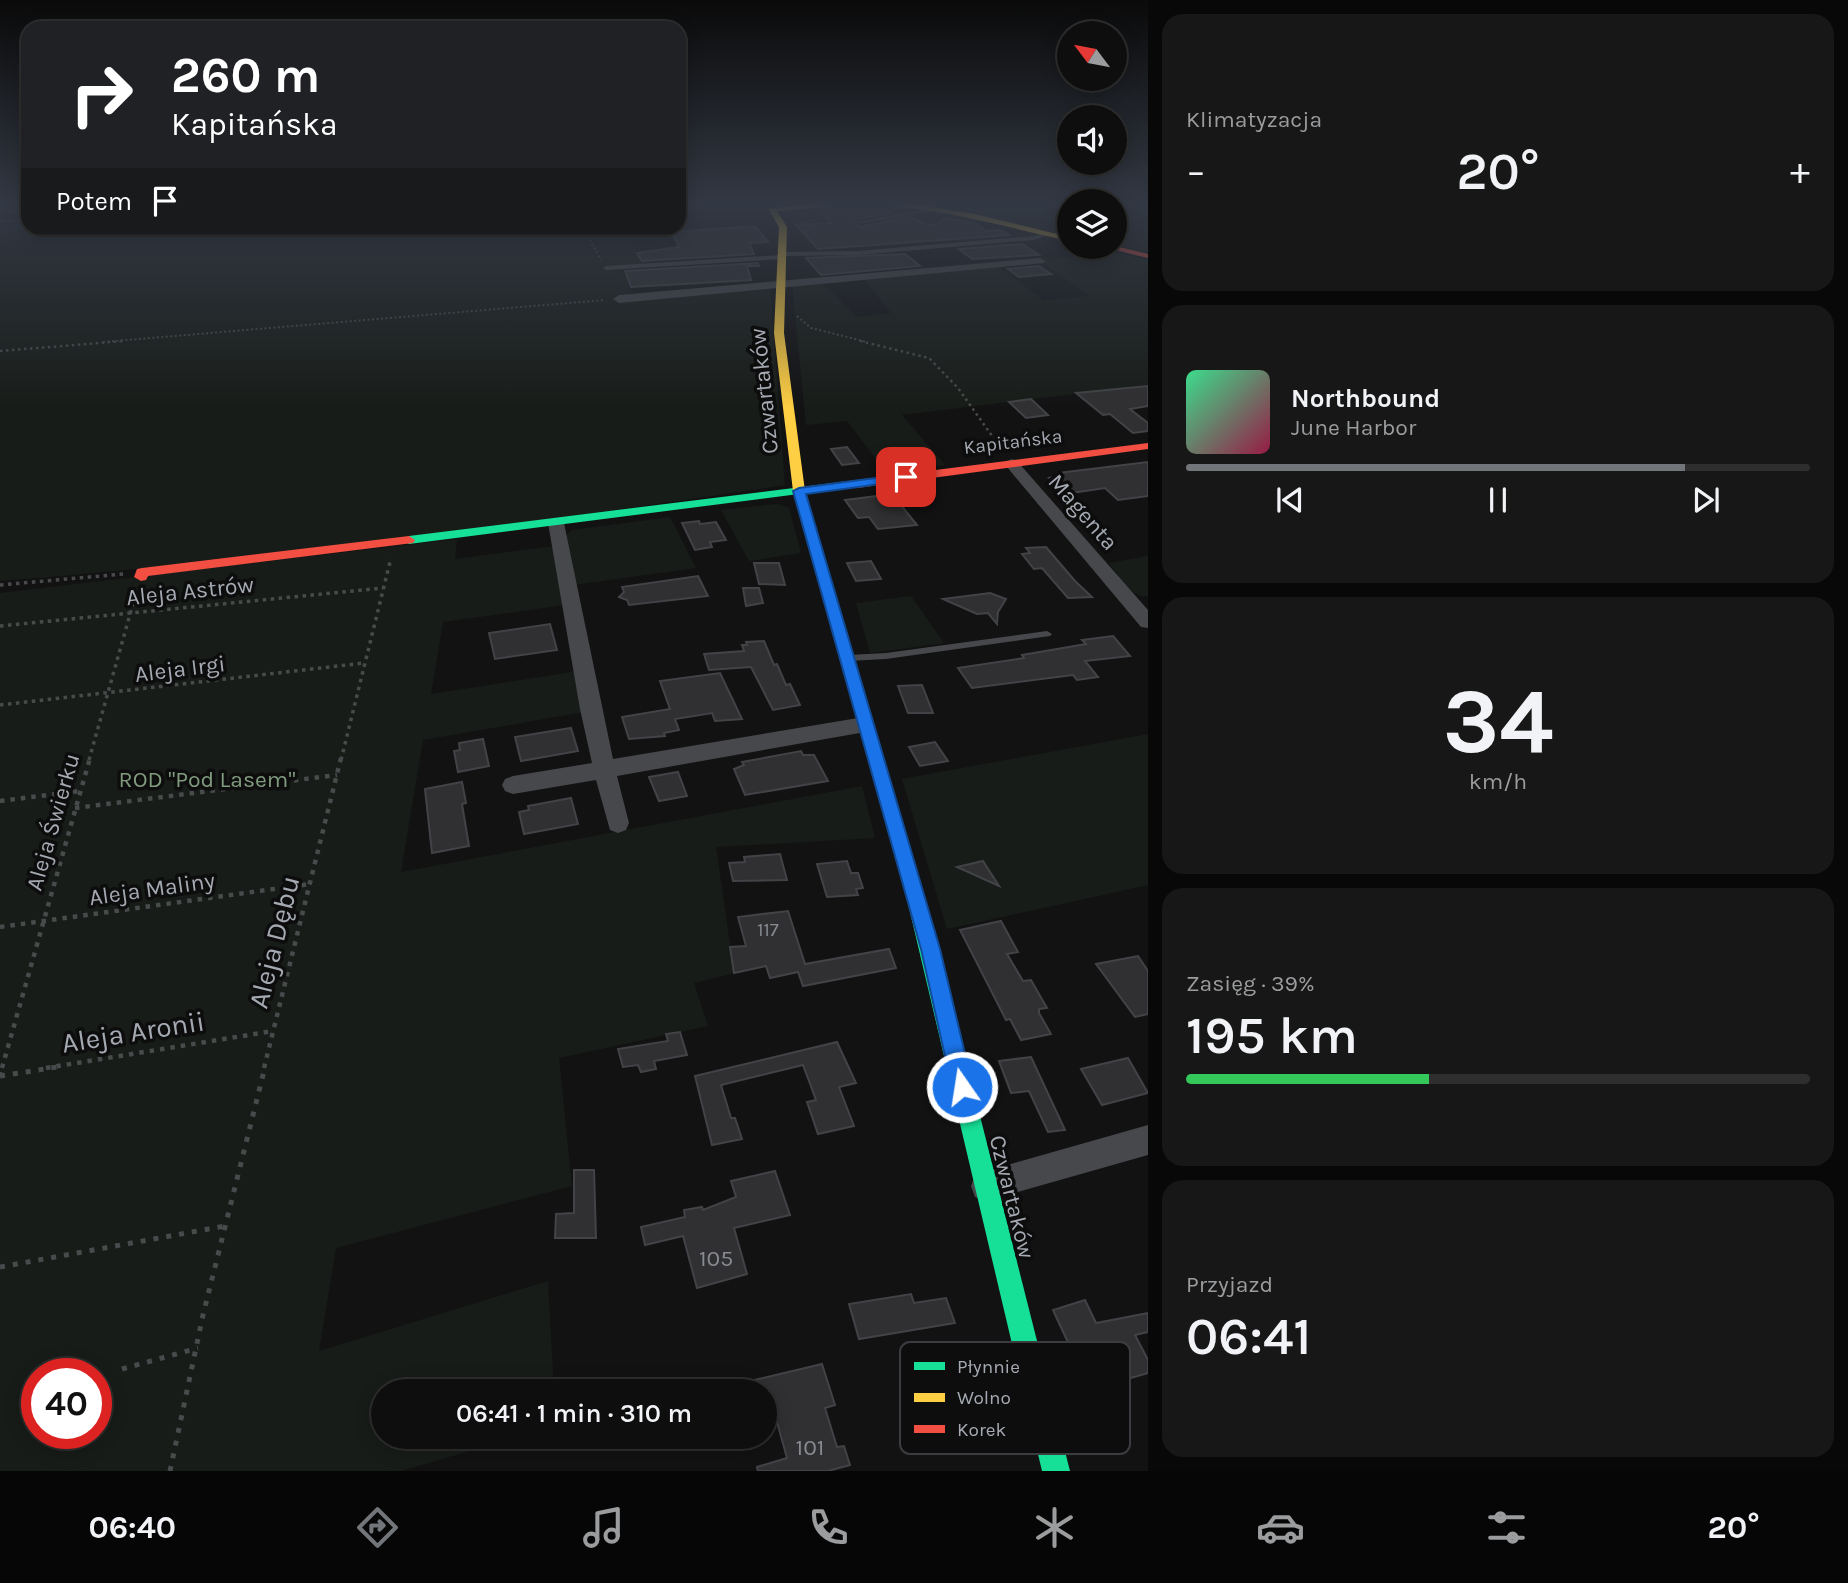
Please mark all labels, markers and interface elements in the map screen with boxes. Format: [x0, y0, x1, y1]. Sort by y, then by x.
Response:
north arrow [1057, 21, 1127, 91]
map controls [1057, 21, 1127, 259]
text: 260 m [171, 47, 320, 104]
icon: right [56, 49, 147, 140]
button: sound [1057, 105, 1127, 175]
text: Kapitańska [171, 106, 338, 143]
text: Klimatyzacja [1186, 106, 1322, 133]
text: 20° [1457, 141, 1539, 202]
text: − [1186, 149, 1206, 194]
text: + [1790, 149, 1810, 194]
icon: arrive [146, 182, 184, 220]
text: Potem [56, 186, 132, 217]
button: layers [1057, 189, 1127, 259]
street label: Czwartaków [744, 327, 784, 455]
text: Northbound [1291, 383, 1440, 414]
text: June Harbor [1291, 414, 1416, 441]
street label: Kapitańska [963, 425, 1063, 459]
pin [876, 447, 936, 507]
icon: arrive [887, 458, 925, 496]
street label: Magenta [1043, 468, 1123, 556]
icon: previous [1271, 481, 1309, 519]
icon: pause [1479, 481, 1517, 519]
icon: next [1687, 481, 1725, 519]
street label: Aleja Astrów [125, 571, 256, 611]
street label: Aleja Irgi [133, 650, 227, 688]
text: 34 [1443, 669, 1553, 775]
street label: Aleja Świerku [21, 750, 85, 894]
park label: ROD "Pod Lasem" [119, 766, 295, 793]
text: km/h [1469, 768, 1527, 795]
street label: Aleja Maliny [87, 867, 217, 911]
street label: Aleja Dębu [242, 872, 306, 1012]
house number: 117 [757, 919, 779, 941]
text: Zasięg · 39% [1186, 970, 1315, 997]
street label: Aleja Aronii [59, 1004, 207, 1060]
text: 195 km [1186, 1005, 1358, 1066]
position arrow [925, 1050, 999, 1124]
street label: Czwartaków [984, 1133, 1040, 1262]
house number: 105 [699, 1245, 733, 1272]
text: Przyjazd [1186, 1271, 1273, 1298]
text: 06:41 [1186, 1306, 1311, 1367]
legend [900, 1342, 1130, 1454]
text: Płynnie [957, 1356, 1020, 1378]
speed limit sign: 40 [21, 1358, 112, 1449]
text: Wolno [957, 1387, 1011, 1409]
text: 06:41 · 1 min · 310 m [456, 1398, 692, 1429]
text: Korek [957, 1419, 1007, 1441]
house number: 101 [796, 1434, 824, 1461]
icon: directions [353, 1503, 402, 1552]
icon: music [579, 1503, 628, 1552]
icon: phone [804, 1503, 853, 1552]
icon: climate [1030, 1503, 1079, 1552]
icon: car [1256, 1503, 1305, 1552]
icon: filters [1482, 1503, 1531, 1552]
text: 06:40 [88, 1509, 176, 1546]
text: 20° [1708, 1509, 1760, 1546]

